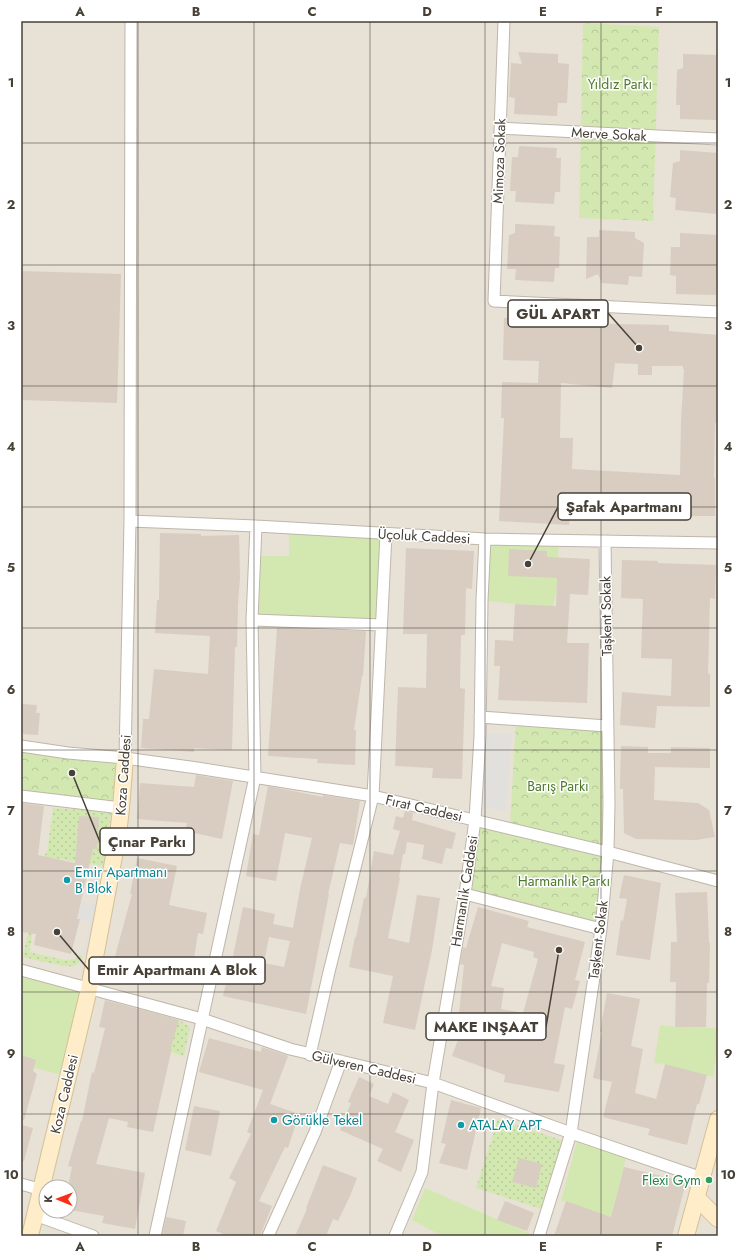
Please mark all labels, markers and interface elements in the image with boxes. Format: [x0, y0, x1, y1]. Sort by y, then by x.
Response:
text: A [74, 2, 85, 21]
text: B [192, 2, 201, 21]
text: C [307, 2, 317, 21]
text: D [422, 2, 432, 21]
text: E [539, 2, 547, 21]
text: F [655, 2, 663, 21]
text: 1 [8, 73, 14, 92]
text: 1 [725, 73, 731, 92]
park label: Yıldız Parkı [588, 74, 652, 94]
street label: Mimoza Sokak [488, 117, 511, 204]
street label: Merve Sokak [571, 122, 648, 146]
text: 2 [7, 195, 15, 214]
text: 2 [724, 195, 732, 214]
callout: GÜL APART [508, 300, 608, 327]
text: GÜL APART [516, 303, 600, 325]
text: 3 [7, 316, 15, 335]
text: 3 [724, 316, 732, 335]
text: 4 [6, 437, 16, 456]
text: 4 [723, 437, 733, 456]
callout: Şafak Apartmanı [558, 493, 691, 520]
text: Şafak Apartmanı [566, 496, 682, 518]
street label: Üçoluk Caddesi [377, 524, 471, 548]
text: 5 [7, 558, 15, 577]
text: 5 [724, 558, 732, 577]
street label: Taşkent Sokak [595, 575, 617, 656]
text: 6 [7, 680, 16, 699]
text: 6 [724, 680, 733, 699]
street label: Koza Caddesi [110, 734, 136, 816]
park label: Barış Parkı [527, 776, 589, 796]
street label: Fırat Caddesi [384, 789, 464, 827]
text: 7 [7, 801, 15, 820]
text: 7 [724, 801, 732, 820]
callout: Çınar Parkı [100, 828, 194, 855]
text: Çınar Parkı [108, 831, 186, 853]
street label: Harmanlık Caddesi [445, 834, 483, 948]
place label: Emir Apartmanı B Blok [75, 862, 167, 898]
park label: Harmanlık Parkı [518, 871, 610, 891]
marker: Emir Apartmanı B Blok [62, 875, 72, 885]
street label: Taşkent Sokak [583, 898, 613, 981]
text: 8 [7, 922, 15, 941]
text: 8 [724, 922, 732, 941]
callout: Emir Apartmanı A Blok [89, 957, 265, 984]
text: Emir Apartmanı A Blok [97, 959, 257, 981]
callout: MAKE INŞAAT [426, 1013, 546, 1040]
text: MAKE INŞAAT [434, 1016, 539, 1038]
text: 9 [7, 1044, 16, 1063]
text: 9 [724, 1044, 733, 1063]
street label: Gülveren Caddesi [310, 1045, 418, 1089]
street label: Koza Caddesi [45, 1052, 83, 1136]
place label: Görükle Tekel [282, 1110, 362, 1130]
marker: Görükle Tekel [269, 1115, 279, 1125]
place label: ATALAY APT [469, 1115, 542, 1135]
marker: ATALAY APT [456, 1120, 466, 1130]
text: 10 [3, 1165, 19, 1184]
text: 10 [720, 1165, 736, 1184]
place label: Flexi Gym [642, 1170, 701, 1190]
marker: Flexi Gym [704, 1175, 714, 1185]
north arrow [38, 1179, 78, 1219]
text: K [40, 1195, 56, 1203]
text: A [74, 1237, 85, 1256]
text: B [192, 1237, 201, 1256]
text: C [307, 1237, 317, 1256]
text: D [422, 1237, 432, 1256]
text: E [539, 1237, 547, 1256]
text: F [655, 1237, 663, 1256]

